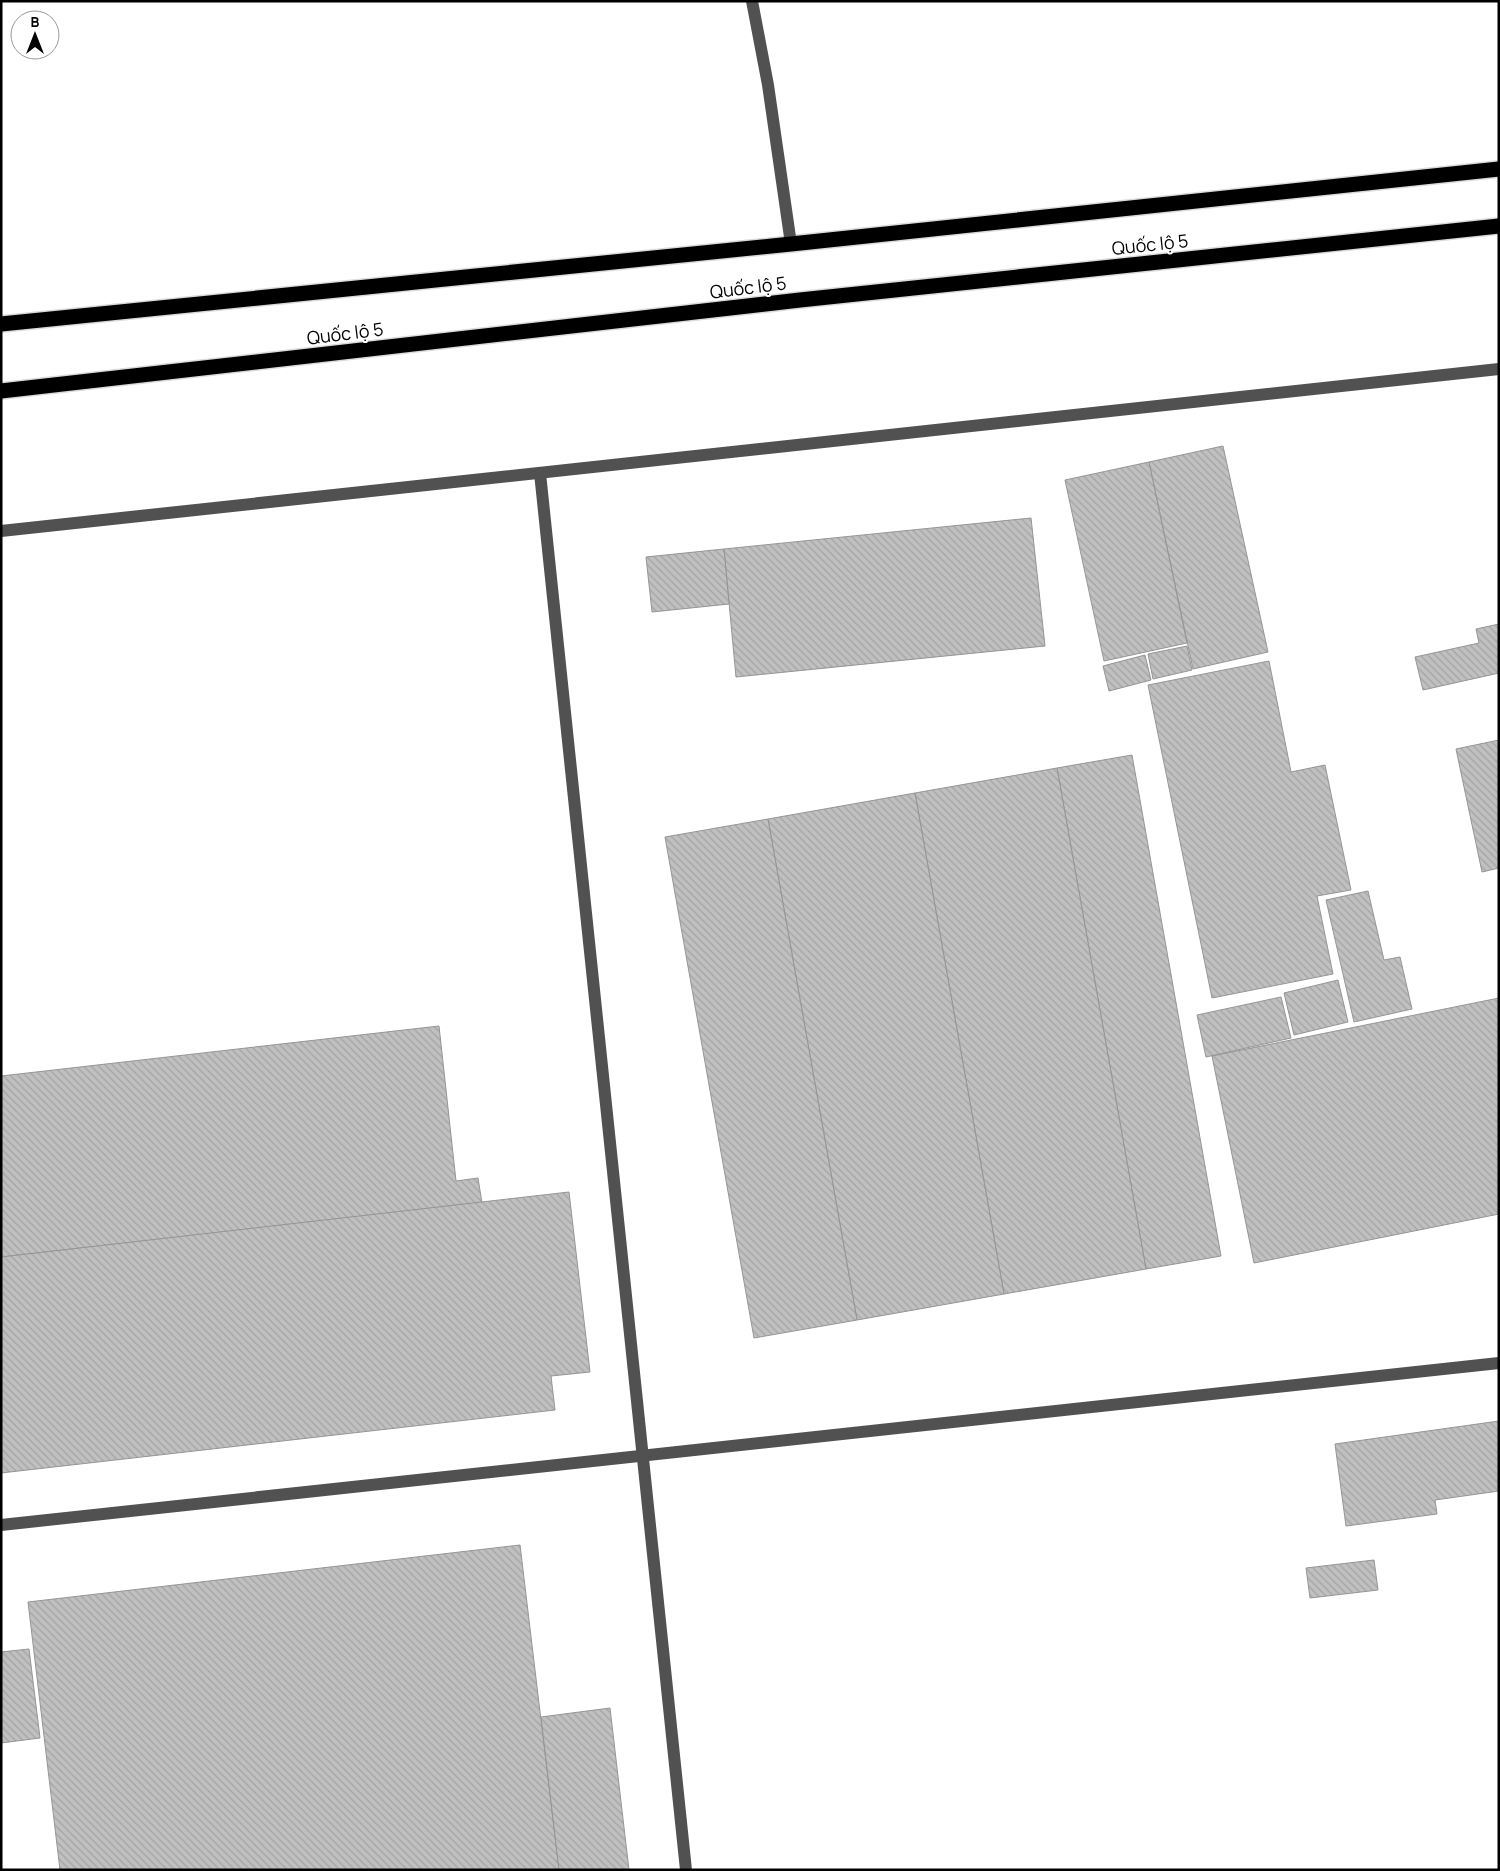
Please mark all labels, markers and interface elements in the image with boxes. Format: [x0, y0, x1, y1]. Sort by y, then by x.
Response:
north arrow [10, 10, 60, 60]
text: B [31, 12, 40, 31]
street label: Quốc lộ 5 [1111, 228, 1189, 260]
street label: Quốc lộ 5 [708, 270, 788, 304]
street label: Quốc lộ 5 [305, 316, 385, 350]

